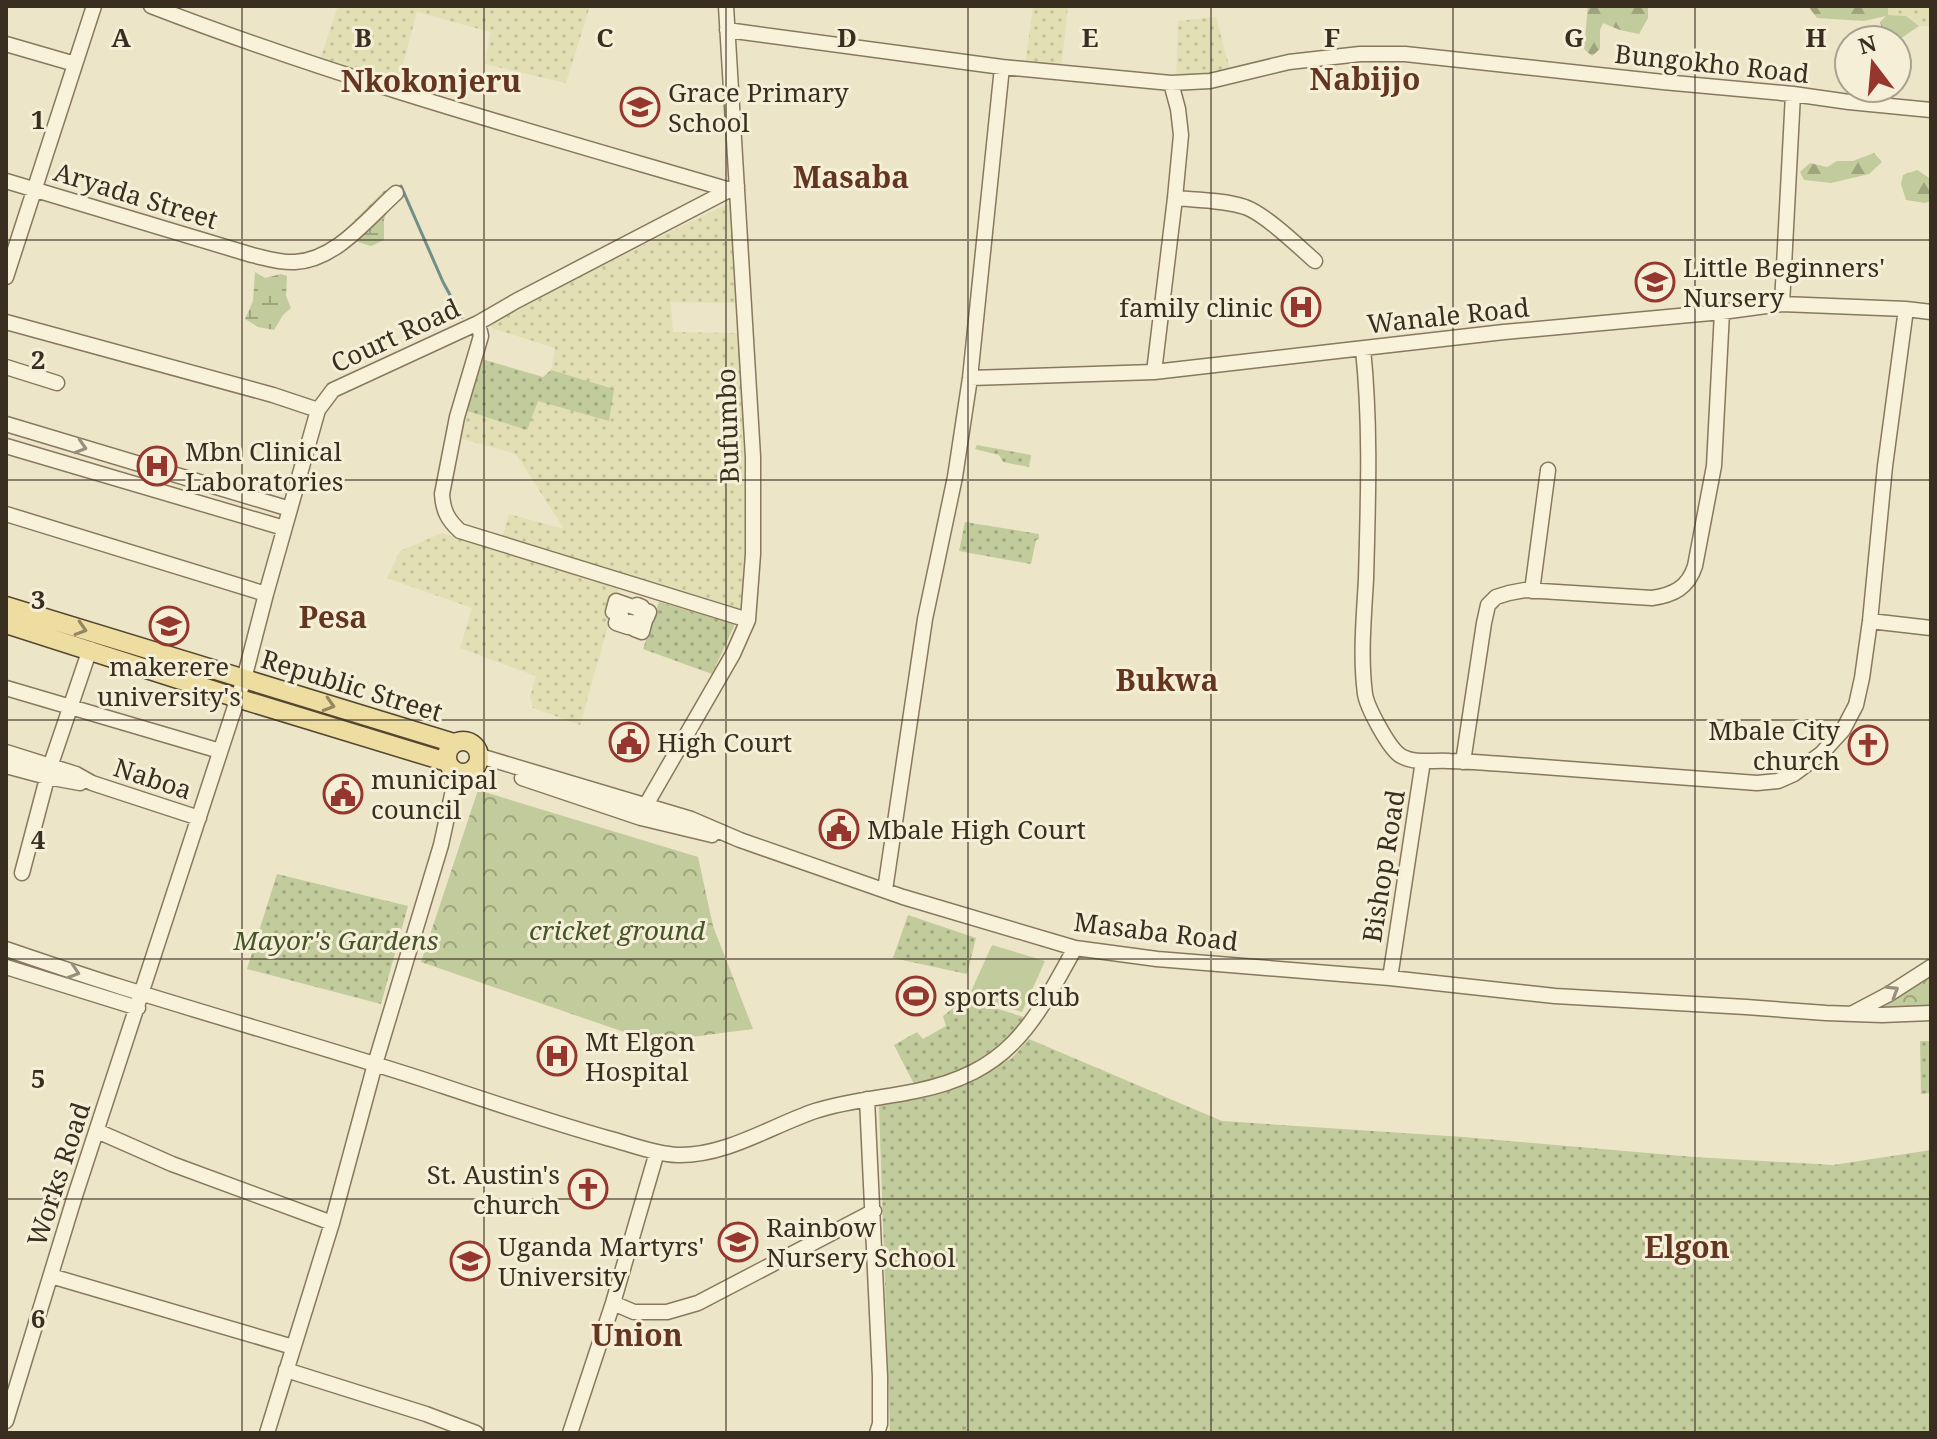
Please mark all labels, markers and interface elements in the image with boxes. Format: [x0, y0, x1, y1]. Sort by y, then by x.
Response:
text: A [111, 19, 131, 55]
text: B [354, 19, 372, 55]
text: C [596, 19, 614, 55]
text: D [837, 19, 857, 55]
text: E [1082, 19, 1099, 55]
text: F [1324, 19, 1340, 55]
text: G [1564, 19, 1584, 55]
text: H [1805, 19, 1827, 55]
north arrow [1833, 24, 1913, 104]
text: N [1855, 27, 1880, 61]
street label: Bungokho Road [1613, 35, 1811, 91]
district label: Nabijjo [1310, 58, 1420, 99]
district label: Nkokonjeru [341, 60, 521, 101]
place label: Grace Primary School [668, 74, 849, 140]
school or university icon: Grace Primary School [619, 86, 661, 128]
text: 1 [31, 101, 45, 137]
street label: Aryada Street [50, 153, 222, 237]
district label: Masaba [793, 156, 909, 197]
place label: Little Beginners' Nursery [1683, 249, 1885, 315]
school or university icon: Little Beginners' Nursery [1634, 261, 1676, 303]
hospital icon: family clinic [1280, 286, 1322, 328]
street label: Court Road [325, 289, 465, 381]
place label: family clinic [1119, 289, 1273, 325]
street label: Wanale Road [1365, 289, 1531, 341]
text: 2 [31, 341, 45, 377]
street label: Bufumbo [707, 368, 747, 484]
place label: Mbn Clinical Laboratories [185, 433, 344, 499]
one-way arrow [73, 438, 87, 454]
hospital icon: Mbn Clinical Laboratories [136, 445, 178, 487]
text: 3 [31, 581, 45, 617]
district label: Pesa [299, 596, 367, 637]
school or university icon: makerere university's [148, 605, 190, 647]
one-way arrow [73, 620, 87, 636]
street label: Republic Street [257, 640, 447, 730]
place label: makerere university's [97, 648, 241, 714]
district label: Bukwa [1116, 659, 1218, 700]
one-way arrow [322, 696, 336, 712]
place label: Mbale City church [1708, 712, 1840, 778]
public building icon: High Court [608, 721, 650, 763]
place label: High Court [657, 724, 792, 760]
church icon: Mbale City church [1847, 724, 1889, 766]
street label: Naboa [109, 749, 197, 807]
place label: municipal council [371, 761, 497, 827]
public building icon: municipal council [322, 773, 364, 815]
street label: Bishop Road [1353, 787, 1413, 945]
public building icon: Mbale High Court [818, 808, 860, 850]
place label: Mbale High Court [867, 811, 1086, 847]
text: 4 [31, 821, 46, 857]
street label: Masaba Road [1072, 903, 1240, 959]
park label: cricket ground [529, 912, 706, 948]
park label: Mayor's Gardens [232, 922, 439, 958]
one-way arrow [67, 962, 81, 978]
sports icon: sports club [895, 975, 937, 1017]
place label: sports club [944, 978, 1080, 1014]
one-way arrow [1884, 985, 1899, 1001]
place label: Mt Elgon Hospital [585, 1023, 696, 1089]
hospital icon: Mt Elgon Hospital [536, 1035, 578, 1077]
text: 5 [31, 1060, 45, 1096]
street label: Works Road [18, 1097, 98, 1251]
place label: St. Austin's church [427, 1156, 560, 1222]
church icon: St. Austin's church [567, 1168, 609, 1210]
place label: Rainbow Nursery School [766, 1209, 955, 1275]
school or university icon: Rainbow Nursery School [717, 1221, 759, 1263]
district label: Elgon [1644, 1226, 1730, 1267]
place label: Uganda Martyrs' University [498, 1228, 704, 1294]
school or university icon: Uganda Martyrs' University [449, 1240, 491, 1282]
text: 6 [31, 1300, 45, 1336]
district label: Union [591, 1314, 683, 1355]

